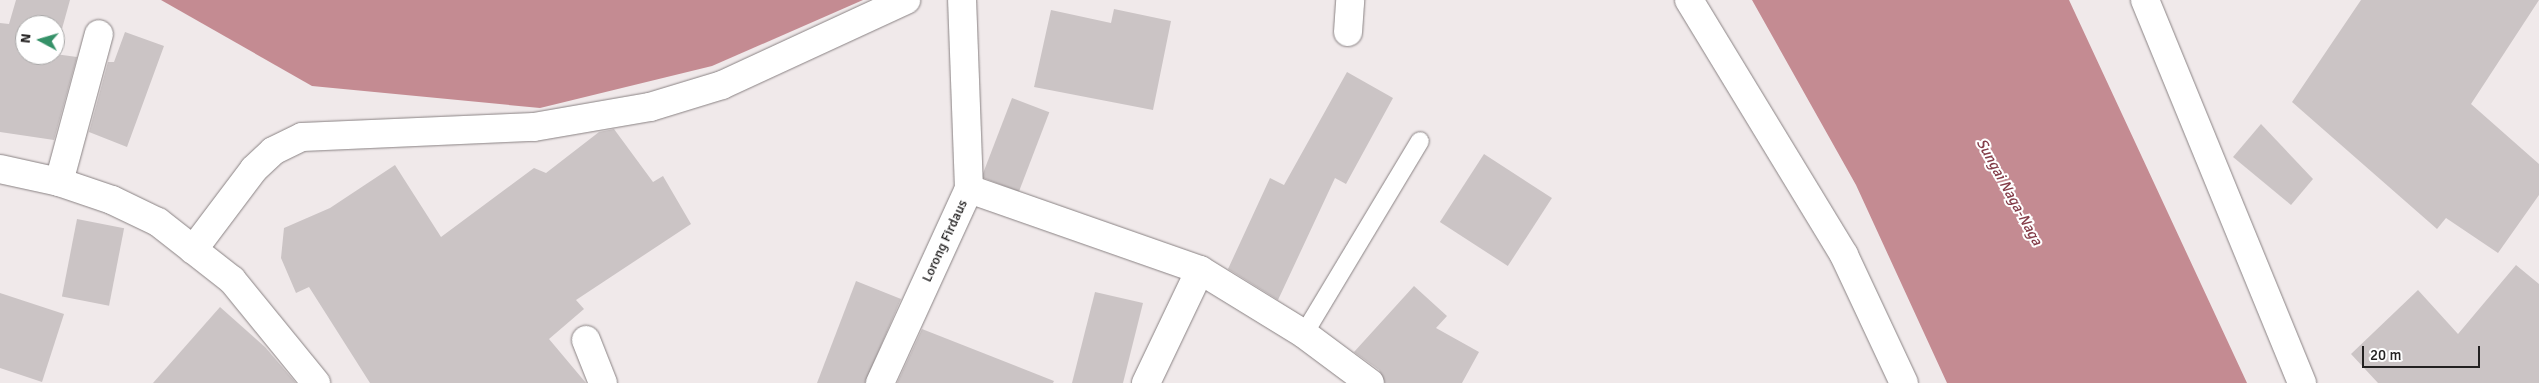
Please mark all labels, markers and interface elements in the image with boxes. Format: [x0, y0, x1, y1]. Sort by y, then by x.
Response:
north arrow [15, 15, 65, 65]
text: N [17, 33, 35, 44]
water label: Sungai Naga-Naga [1972, 135, 2046, 249]
street label: Lorong Firdaus [919, 197, 971, 285]
scale bar [2364, 336, 2482, 368]
text: 20 m [2370, 346, 2401, 364]

